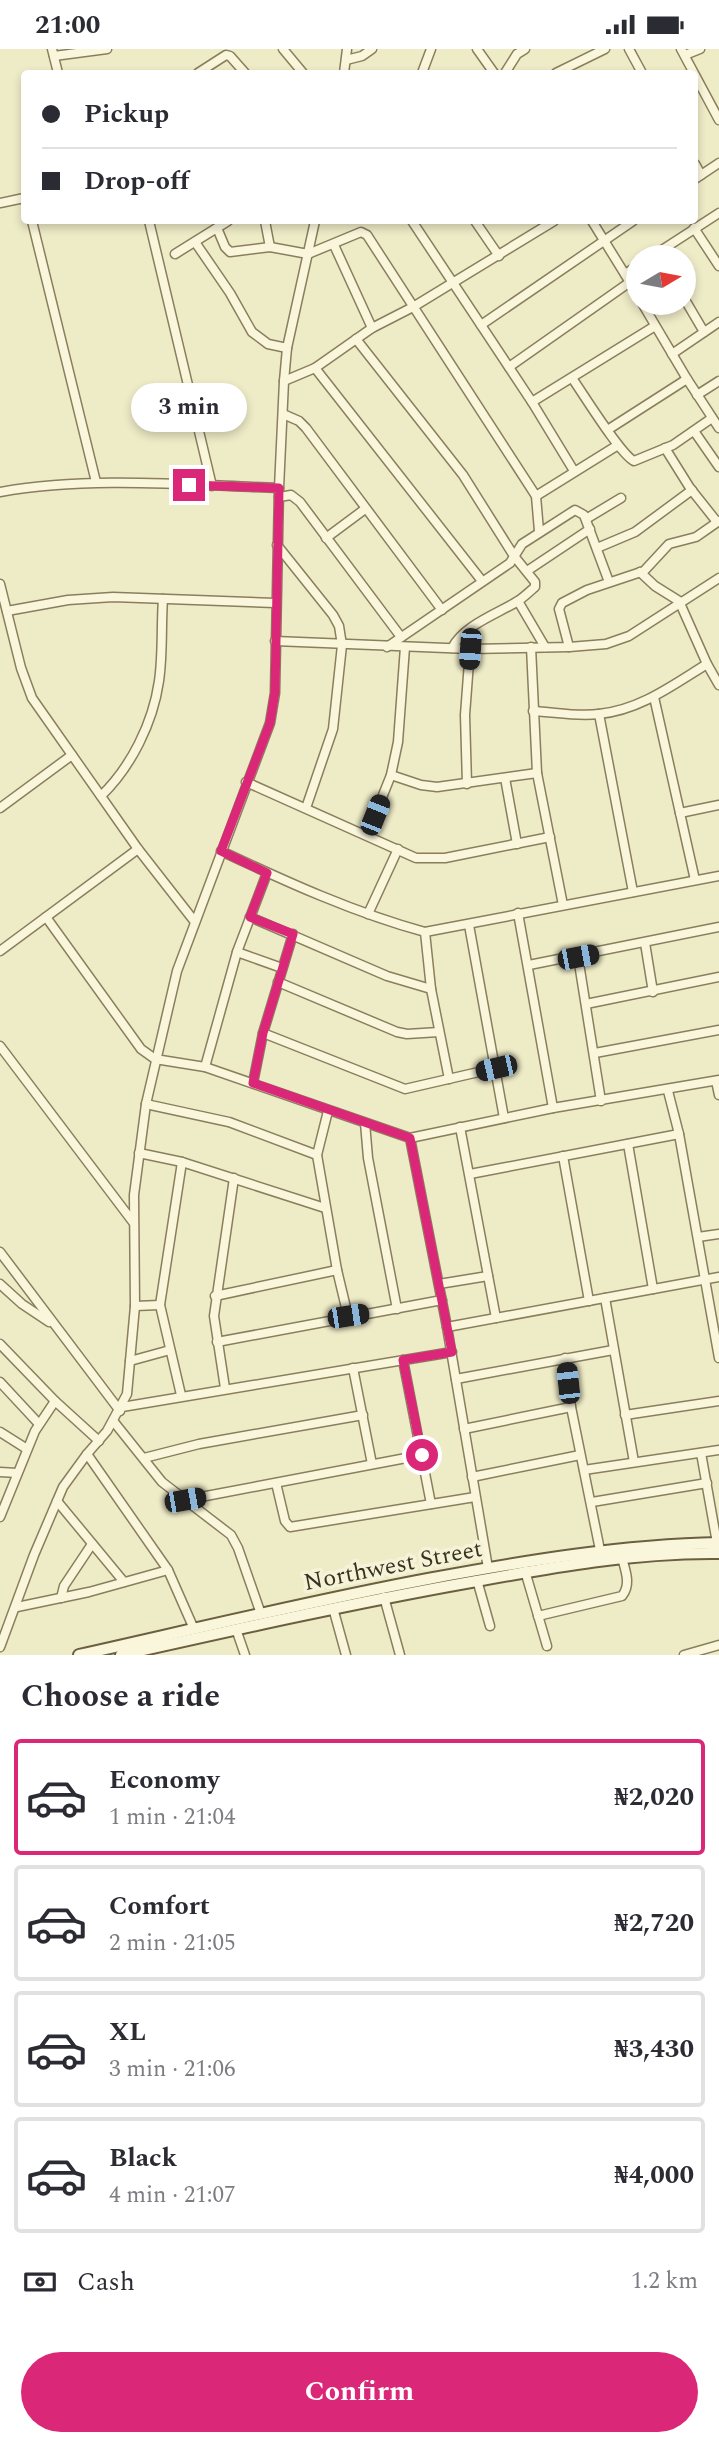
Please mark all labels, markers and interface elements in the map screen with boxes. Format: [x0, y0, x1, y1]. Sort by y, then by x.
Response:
text: 21:00 [35, 5, 100, 45]
text: Pickup [84, 94, 169, 134]
text: Drop-off [84, 161, 189, 201]
north arrow [626, 245, 696, 315]
map controls [626, 245, 696, 315]
callout: 3 min [131, 383, 247, 433]
text: 3 min [158, 390, 220, 425]
route end [173, 469, 205, 501]
car [459, 627, 482, 671]
car [358, 792, 393, 838]
car [556, 943, 601, 971]
car [474, 1053, 519, 1083]
car [326, 1302, 371, 1330]
car [556, 1361, 581, 1405]
route start [406, 1439, 438, 1471]
car [163, 1486, 208, 1514]
street label: Northwest Street [301, 1531, 486, 1601]
text: Choose a ride [21, 1672, 220, 1721]
text: Economy [109, 1760, 219, 1800]
icon: car [25, 1766, 88, 1829]
text: ₦2,020 [614, 1777, 694, 1817]
text: 1 min · 21:04 [109, 1800, 236, 1835]
text: Comfort [109, 1886, 210, 1926]
icon: car [25, 1892, 88, 1955]
text: ₦2,720 [614, 1903, 694, 1943]
text: 2 min · 21:05 [109, 1926, 236, 1961]
text: XL [109, 2012, 146, 2052]
icon: car [25, 2018, 88, 2081]
text: ₦3,430 [614, 2029, 694, 2069]
text: 3 min · 21:06 [109, 2052, 236, 2087]
text: Black [109, 2138, 177, 2178]
icon: car [25, 2144, 88, 2207]
text: ₦4,000 [614, 2155, 694, 2195]
text: 4 min · 21:07 [109, 2178, 236, 2213]
text: Cash [77, 2262, 135, 2302]
icon: cash [21, 2263, 59, 2301]
text: 1.2 km [631, 2264, 698, 2299]
button: Confirm [21, 2352, 698, 2432]

